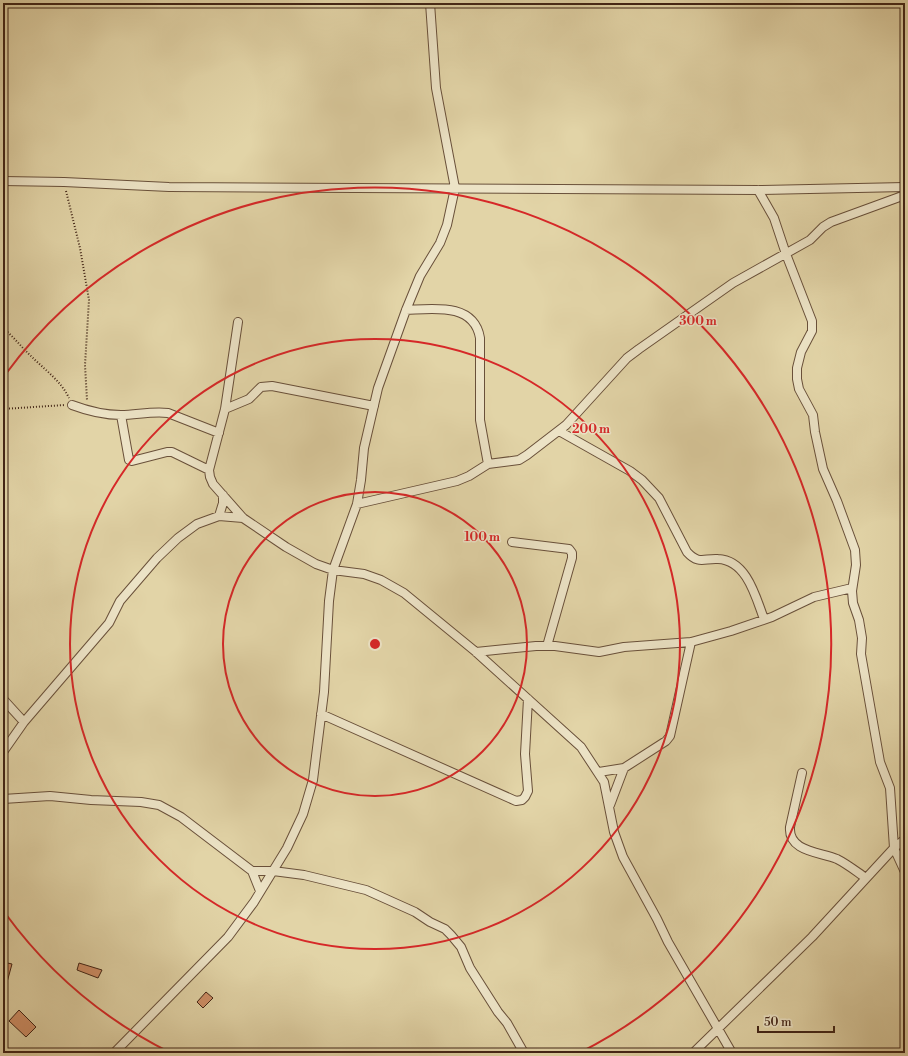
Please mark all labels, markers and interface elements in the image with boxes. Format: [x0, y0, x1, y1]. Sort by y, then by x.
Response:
text: 300 m [679, 314, 717, 329]
text: 200 m [572, 422, 610, 437]
text: 100 m [464, 530, 500, 545]
centre of rings [368, 637, 382, 651]
scale bar [758, 1008, 834, 1034]
text: 50 m [764, 1015, 792, 1030]

